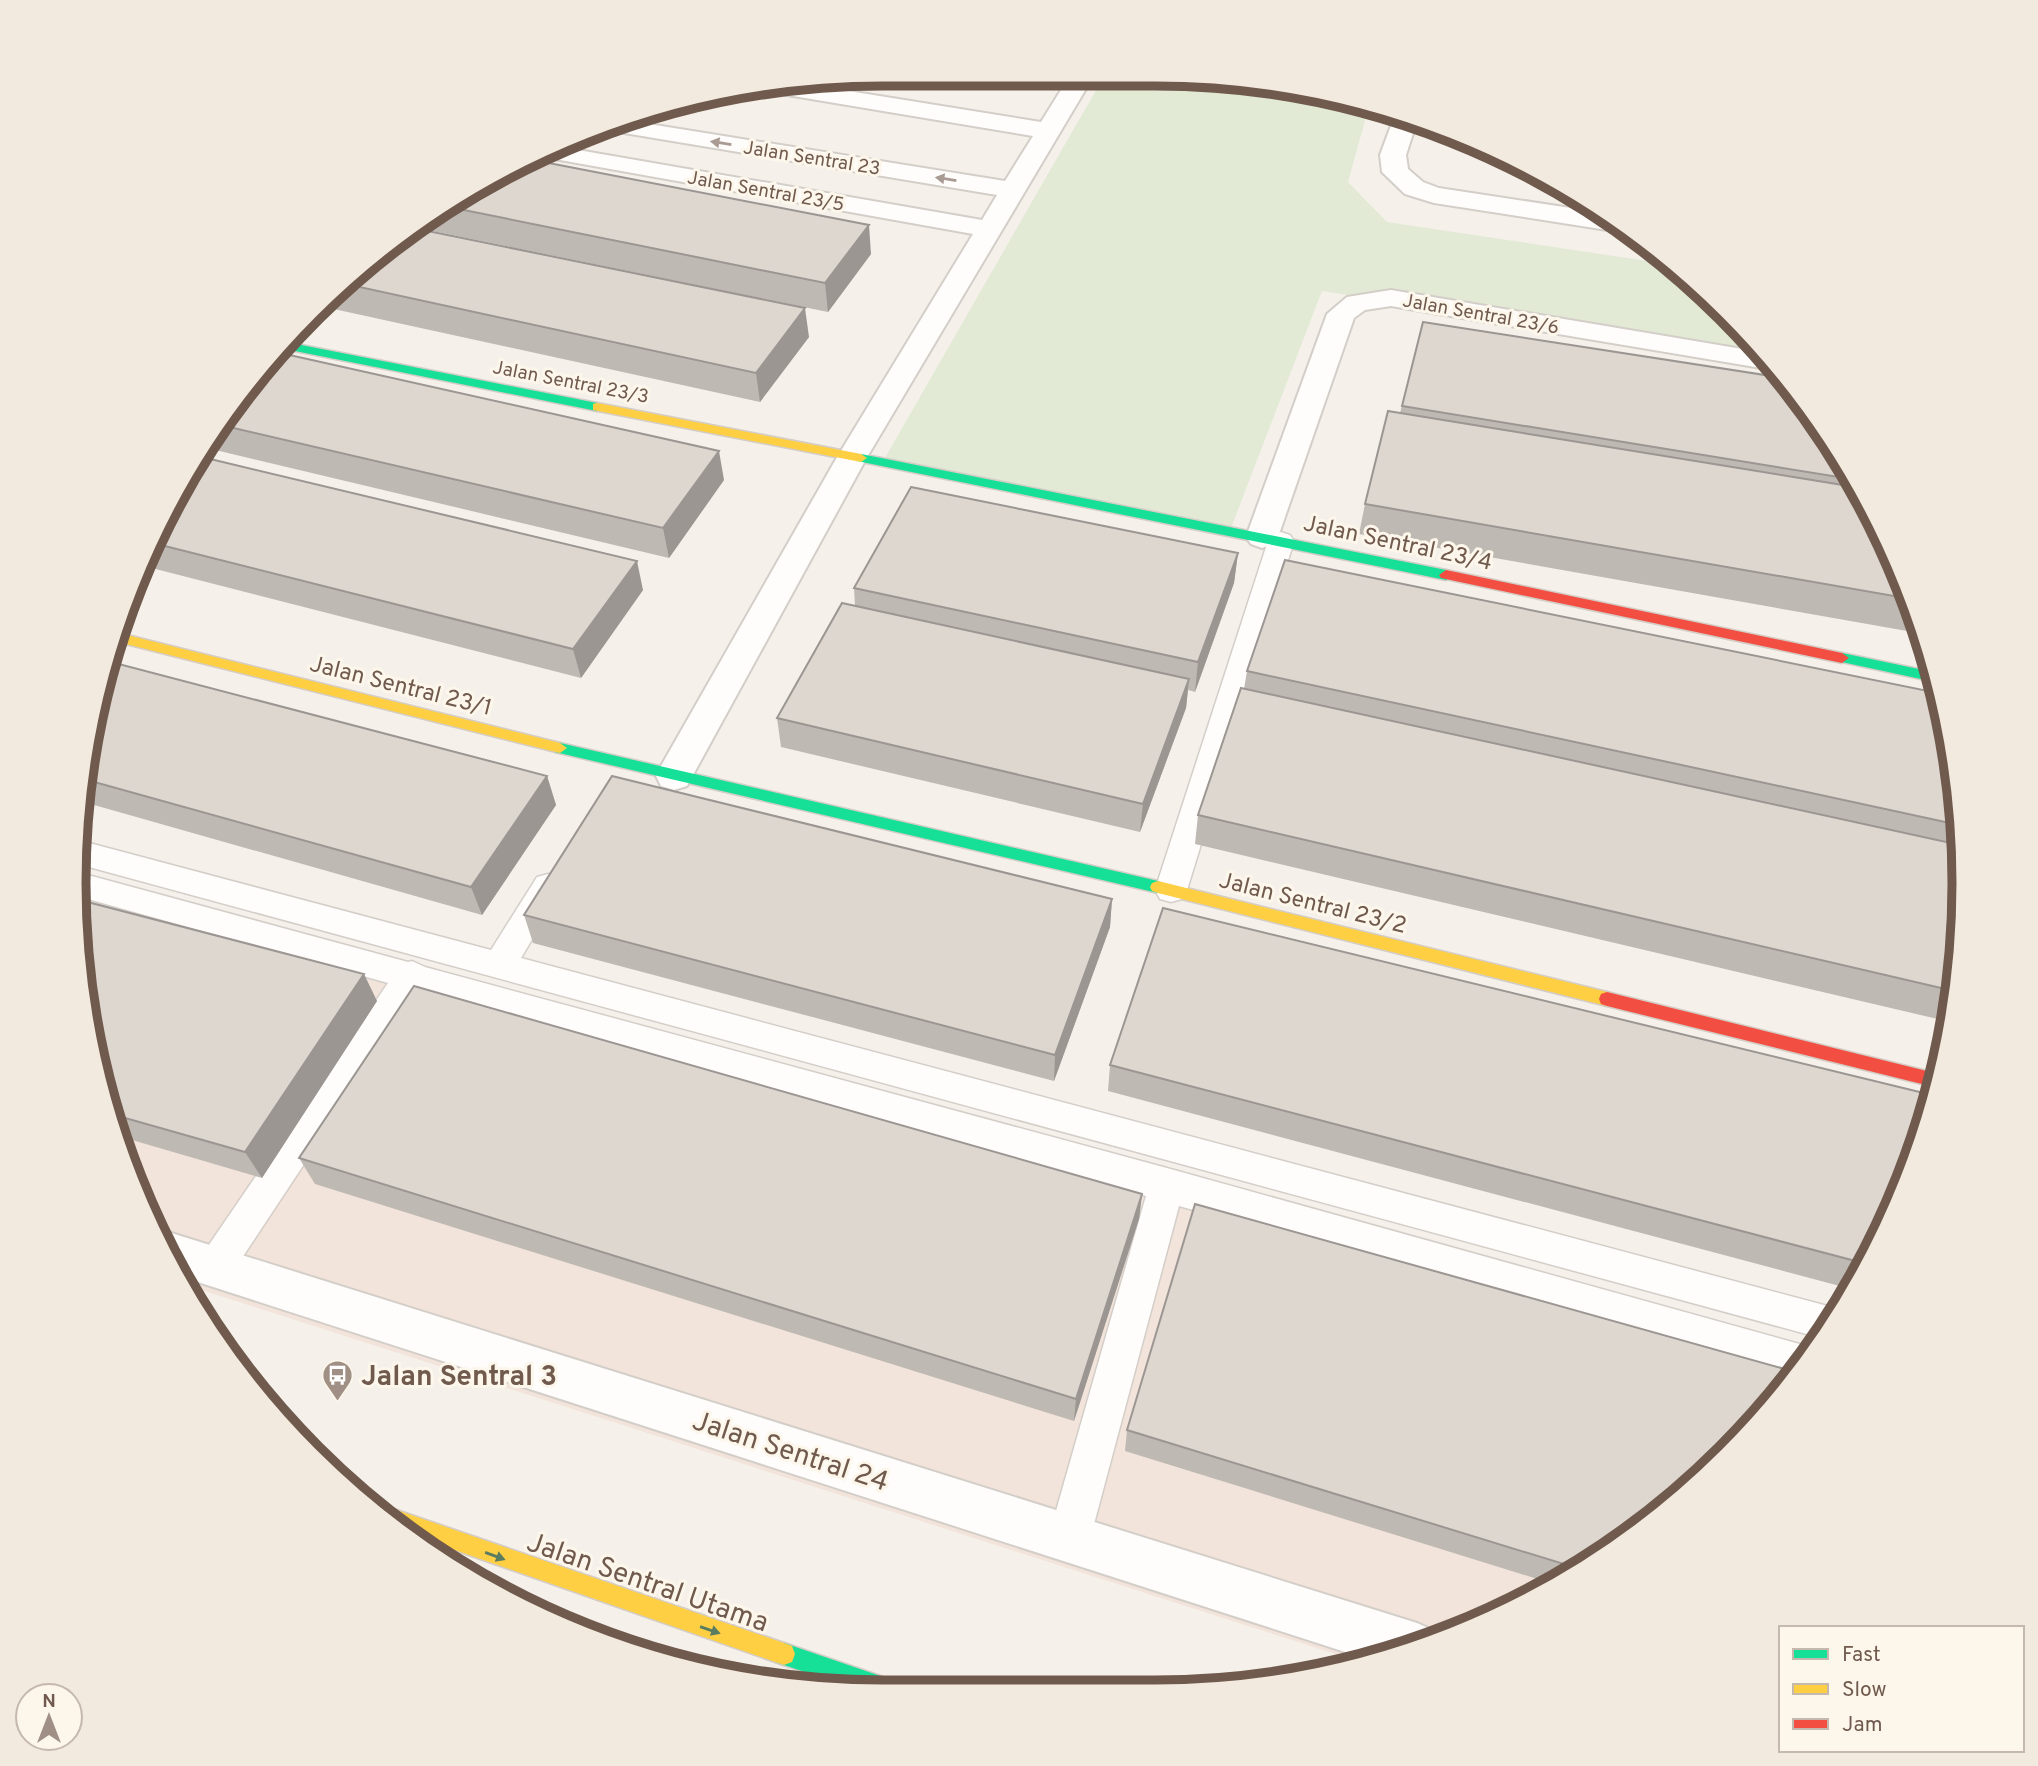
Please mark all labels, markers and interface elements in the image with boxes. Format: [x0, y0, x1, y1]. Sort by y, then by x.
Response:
street label: Jalan Sentral 23 [741, 136, 882, 182]
one-way arrow [710, 137, 732, 148]
street label: Jalan Sentral 23/5 [685, 166, 846, 218]
one-way arrow [935, 173, 957, 184]
street label: Jalan Sentral 23/6 [1400, 289, 1561, 341]
street label: Jalan Sentral 23/3 [490, 356, 651, 410]
street label: Jalan Sentral 23/4 [1300, 510, 1495, 579]
street label: Jalan Sentral 23/1 [306, 651, 495, 724]
street label: Jalan Sentral 23/2 [1216, 867, 1409, 942]
bus stop icon: Jalan Sentral 3 [321, 1358, 355, 1402]
place label: Jalan Sentral 3 [361, 1360, 557, 1396]
street label: Jalan Sentral 24 [687, 1404, 893, 1502]
street label: Jalan Sentral Utama [521, 1526, 773, 1642]
one-way arrow [485, 1551, 506, 1562]
one-way arrow [700, 1625, 721, 1636]
legend [1779, 1626, 2024, 1752]
text: Fast [1842, 1642, 1881, 1669]
text: Slow [1842, 1677, 1887, 1704]
north arrow [14, 1682, 84, 1752]
text: N [42, 1690, 56, 1714]
text: Jam [1842, 1712, 1883, 1739]

